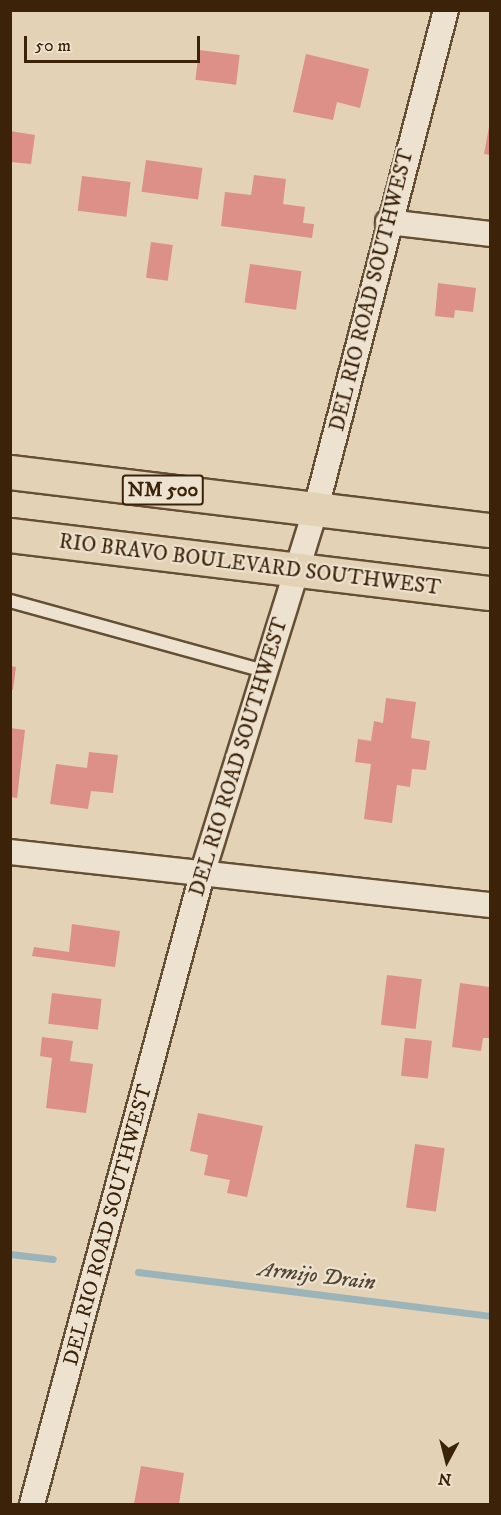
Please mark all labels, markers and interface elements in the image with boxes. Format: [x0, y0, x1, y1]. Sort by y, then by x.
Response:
scale bar [27, 24, 202, 62]
text: 50 m [35, 35, 71, 57]
street label: DEL RIO ROAD SOUTHWEST [325, 146, 419, 434]
road number: NM 500 [121, 473, 205, 507]
street label: RIO BRAVO BOULEVARD SOUTHWEST [58, 529, 442, 601]
street label: DEL RIO ROAD SOUTHWEST [185, 615, 293, 899]
street label: DEL RIO ROAD SOUTHWEST [58, 1082, 158, 1368]
water label: Armijo Drain [257, 1256, 377, 1296]
north arrow [417, 1431, 477, 1491]
text: N [437, 1468, 453, 1490]

